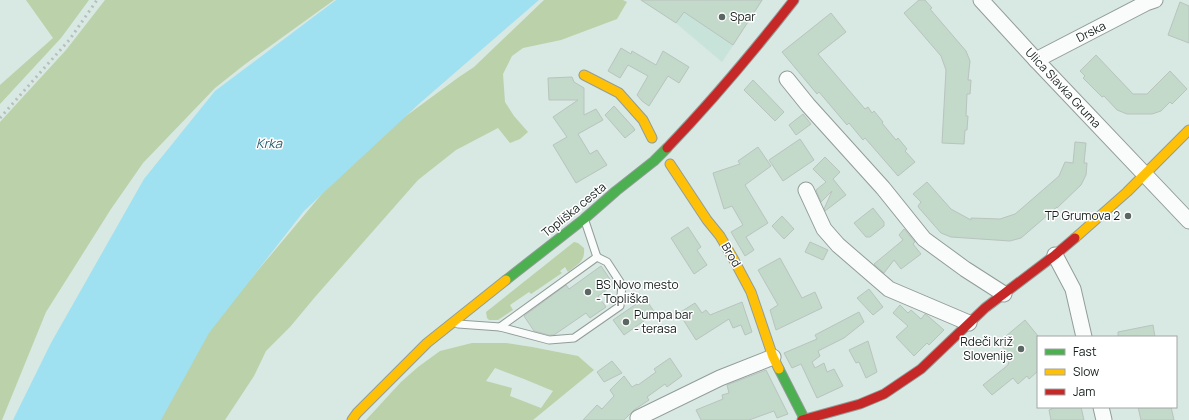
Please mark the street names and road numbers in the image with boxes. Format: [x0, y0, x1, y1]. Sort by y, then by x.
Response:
street label: Drska [1073, 17, 1108, 46]
street label: Ulica Slavka Gruma [1022, 44, 1105, 132]
street label: Topliška cesta [538, 178, 610, 241]
street label: Brod [718, 239, 745, 270]

